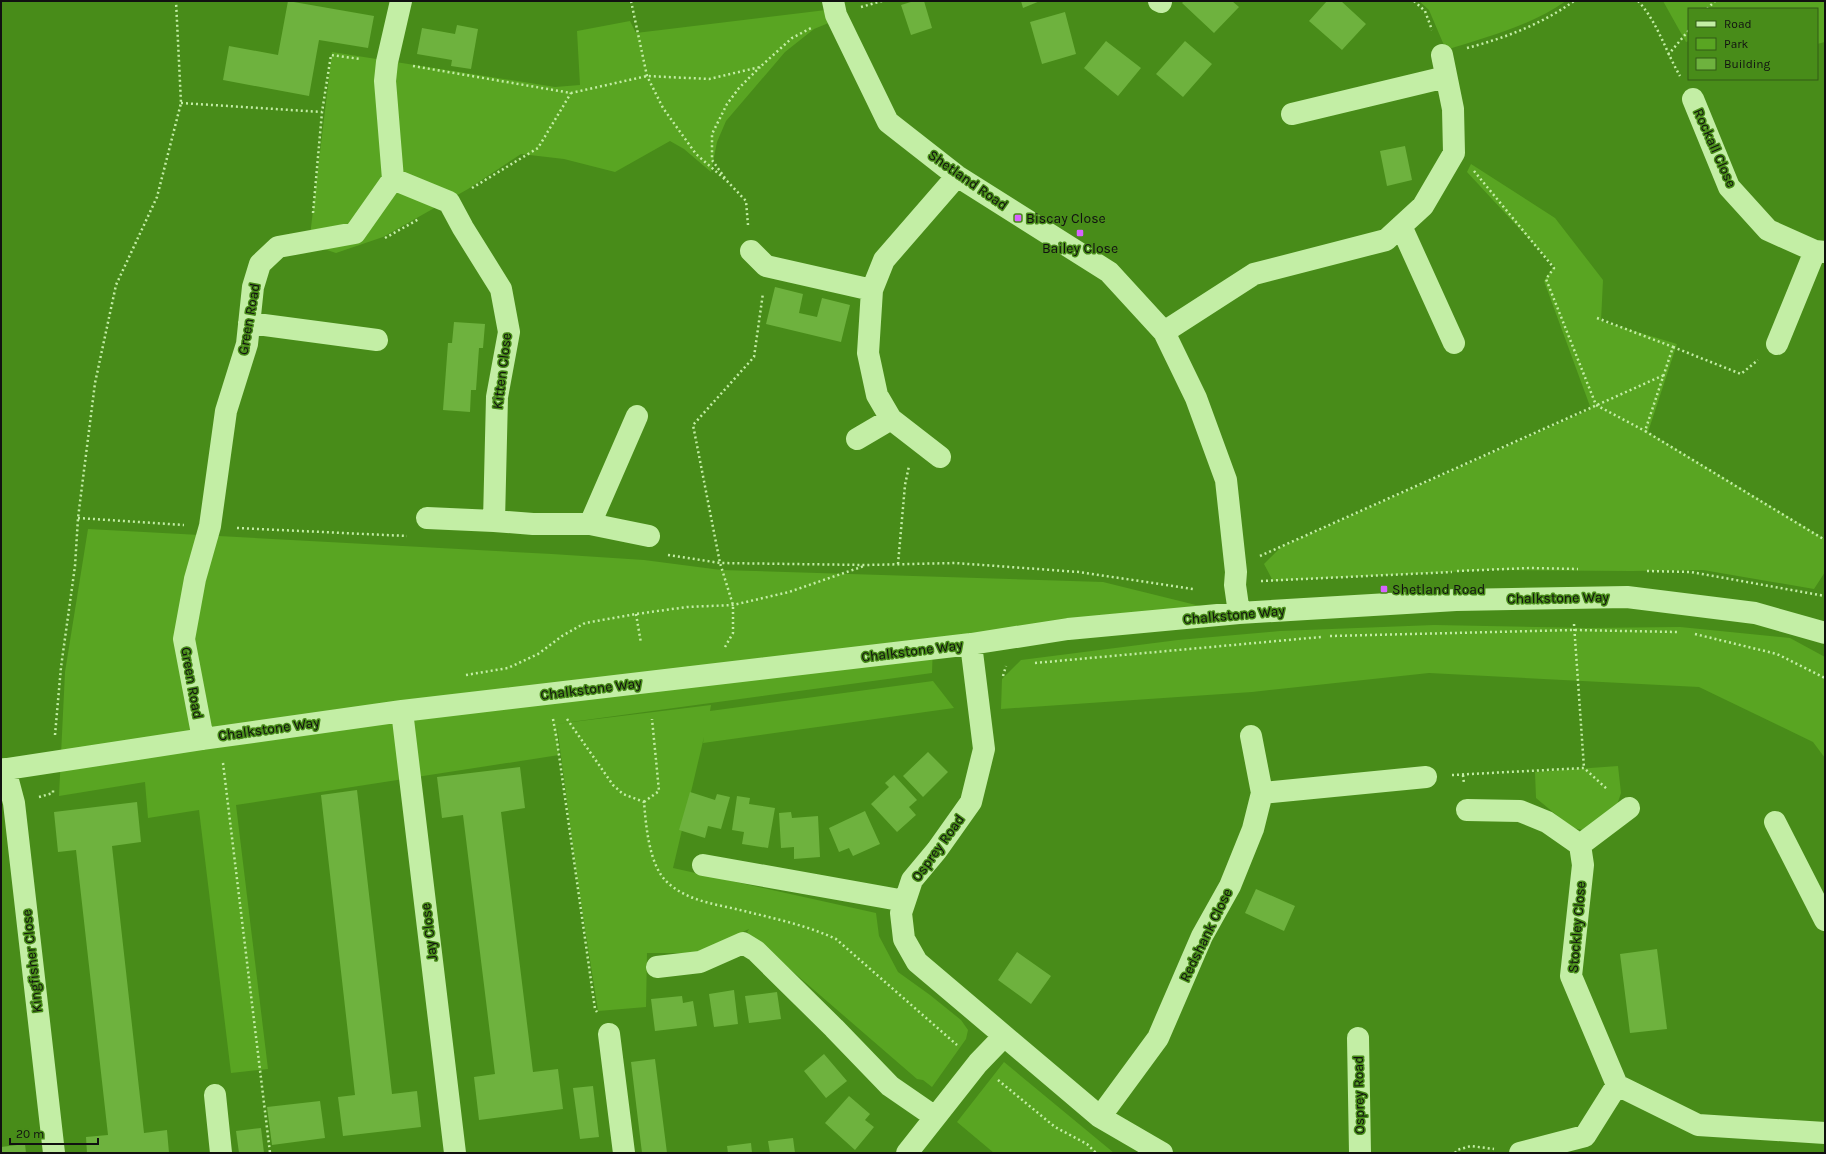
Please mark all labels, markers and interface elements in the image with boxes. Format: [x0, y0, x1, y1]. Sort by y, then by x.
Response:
legend [1688, 8, 1818, 80]
text: Road [1724, 17, 1752, 31]
text: Park [1724, 37, 1749, 51]
text: Building [1724, 57, 1771, 71]
street label: Rockall Close [1690, 106, 1740, 190]
street label: Shetland Road [925, 146, 1011, 214]
place label: Biscay Close [1026, 210, 1106, 227]
marker: Biscay Close [1013, 213, 1023, 223]
marker: Bailey Close [1075, 228, 1085, 238]
place label: Bailey Close [1042, 240, 1118, 257]
street label: Green Road [234, 282, 264, 356]
street label: Kitten Close [489, 332, 515, 410]
place label: Shetland Road [1392, 581, 1485, 598]
marker: Shetland Road [1379, 584, 1389, 594]
street label: Chalkstone Way [1507, 589, 1610, 607]
street label: Chalkstone Way [1182, 602, 1286, 628]
street label: Chalkstone Way [860, 636, 964, 666]
street label: Green Road [177, 646, 207, 720]
street label: Chalkstone Way [539, 674, 643, 704]
street label: Chalkstone Way [217, 713, 321, 745]
street label: Osprey Road [908, 811, 968, 885]
street label: Stockley Close [1565, 880, 1589, 974]
street label: Redshank Close [1176, 885, 1236, 985]
street label: Jay Close [417, 902, 441, 962]
street label: Kingfisher Close [18, 908, 46, 1014]
street label: Osprey Road [1350, 1055, 1368, 1135]
scale bar [10, 1120, 98, 1146]
text: 20 m [16, 1127, 44, 1141]

